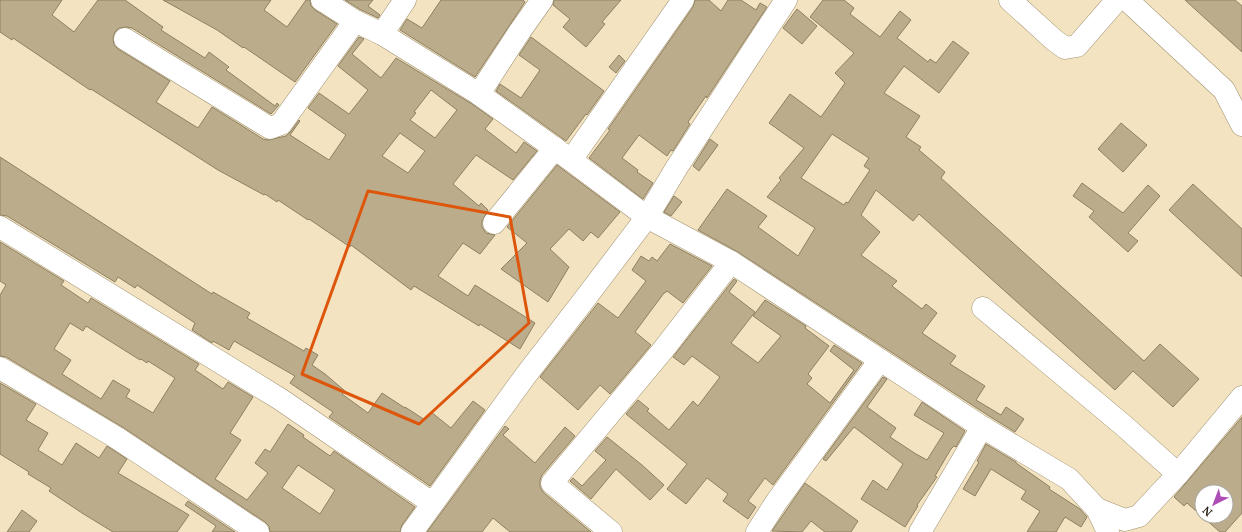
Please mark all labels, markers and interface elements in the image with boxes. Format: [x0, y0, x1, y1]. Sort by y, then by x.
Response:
north arrow [1194, 484, 1234, 524]
text: N [1199, 503, 1215, 519]

